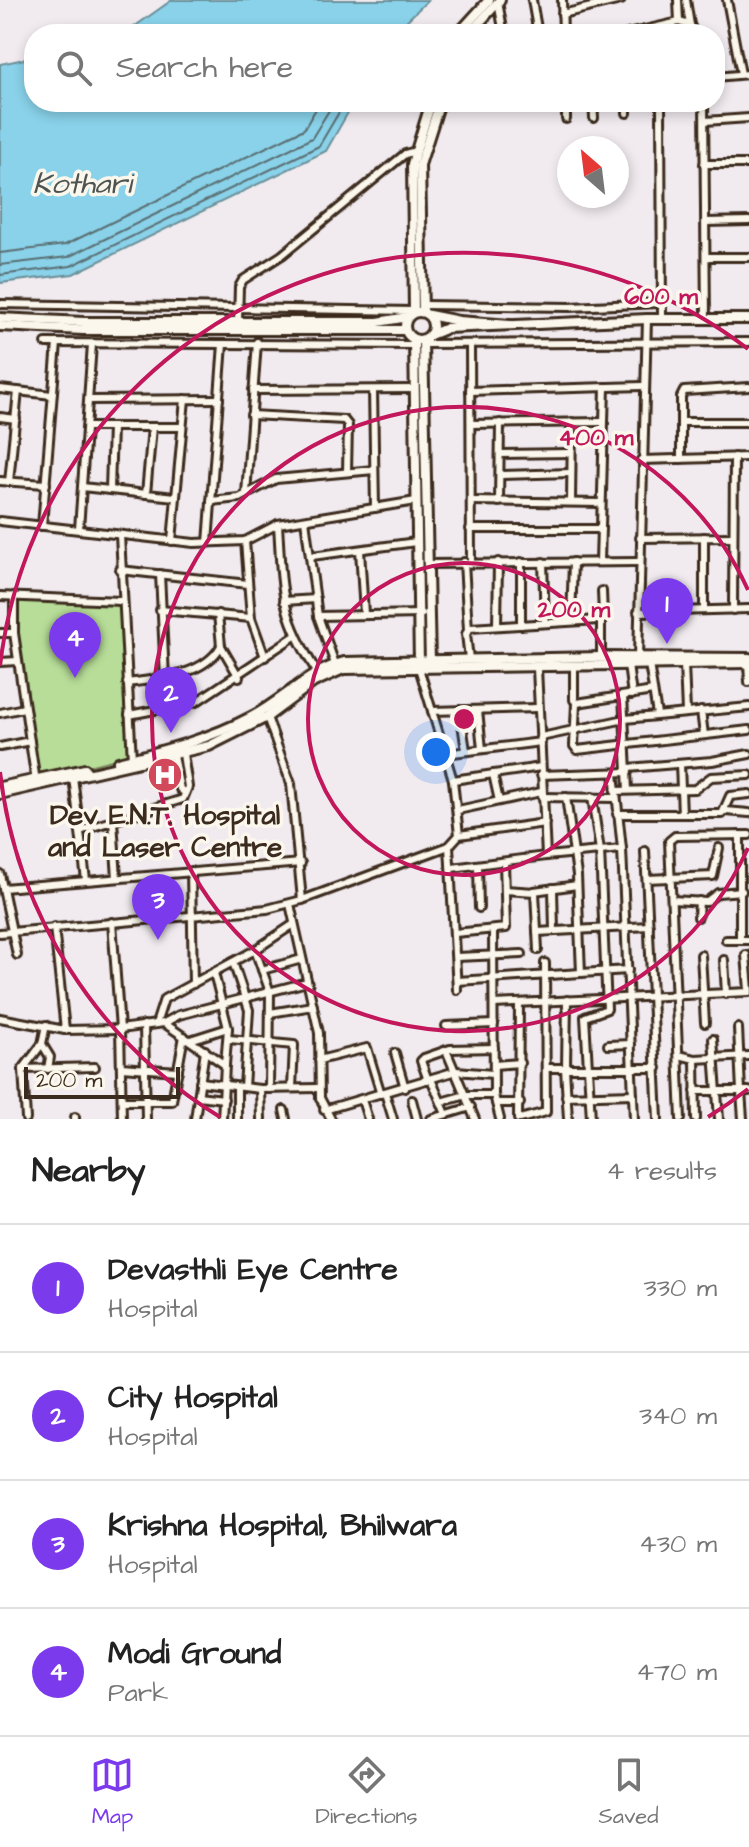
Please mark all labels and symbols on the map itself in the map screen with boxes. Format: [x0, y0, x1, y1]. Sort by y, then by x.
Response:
north arrow [557, 136, 629, 208]
water label: Kothari [33, 163, 135, 205]
text: 600 m [624, 280, 698, 314]
text: 400 m [559, 421, 634, 455]
pin: 1 [641, 578, 693, 644]
text: 200 m [537, 593, 610, 627]
pin: 4 [49, 612, 101, 678]
pin: 2 [145, 667, 197, 733]
centre of rings [450, 705, 478, 733]
your location [416, 732, 456, 772]
hospital icon: Dev E.N.T. Hospital and Laser Centre [146, 756, 184, 794]
place label: Dev E.N.T. Hospital and Laser Centre [48, 796, 282, 867]
pin: 3 [132, 874, 184, 940]
scale bar [24, 1063, 180, 1099]

